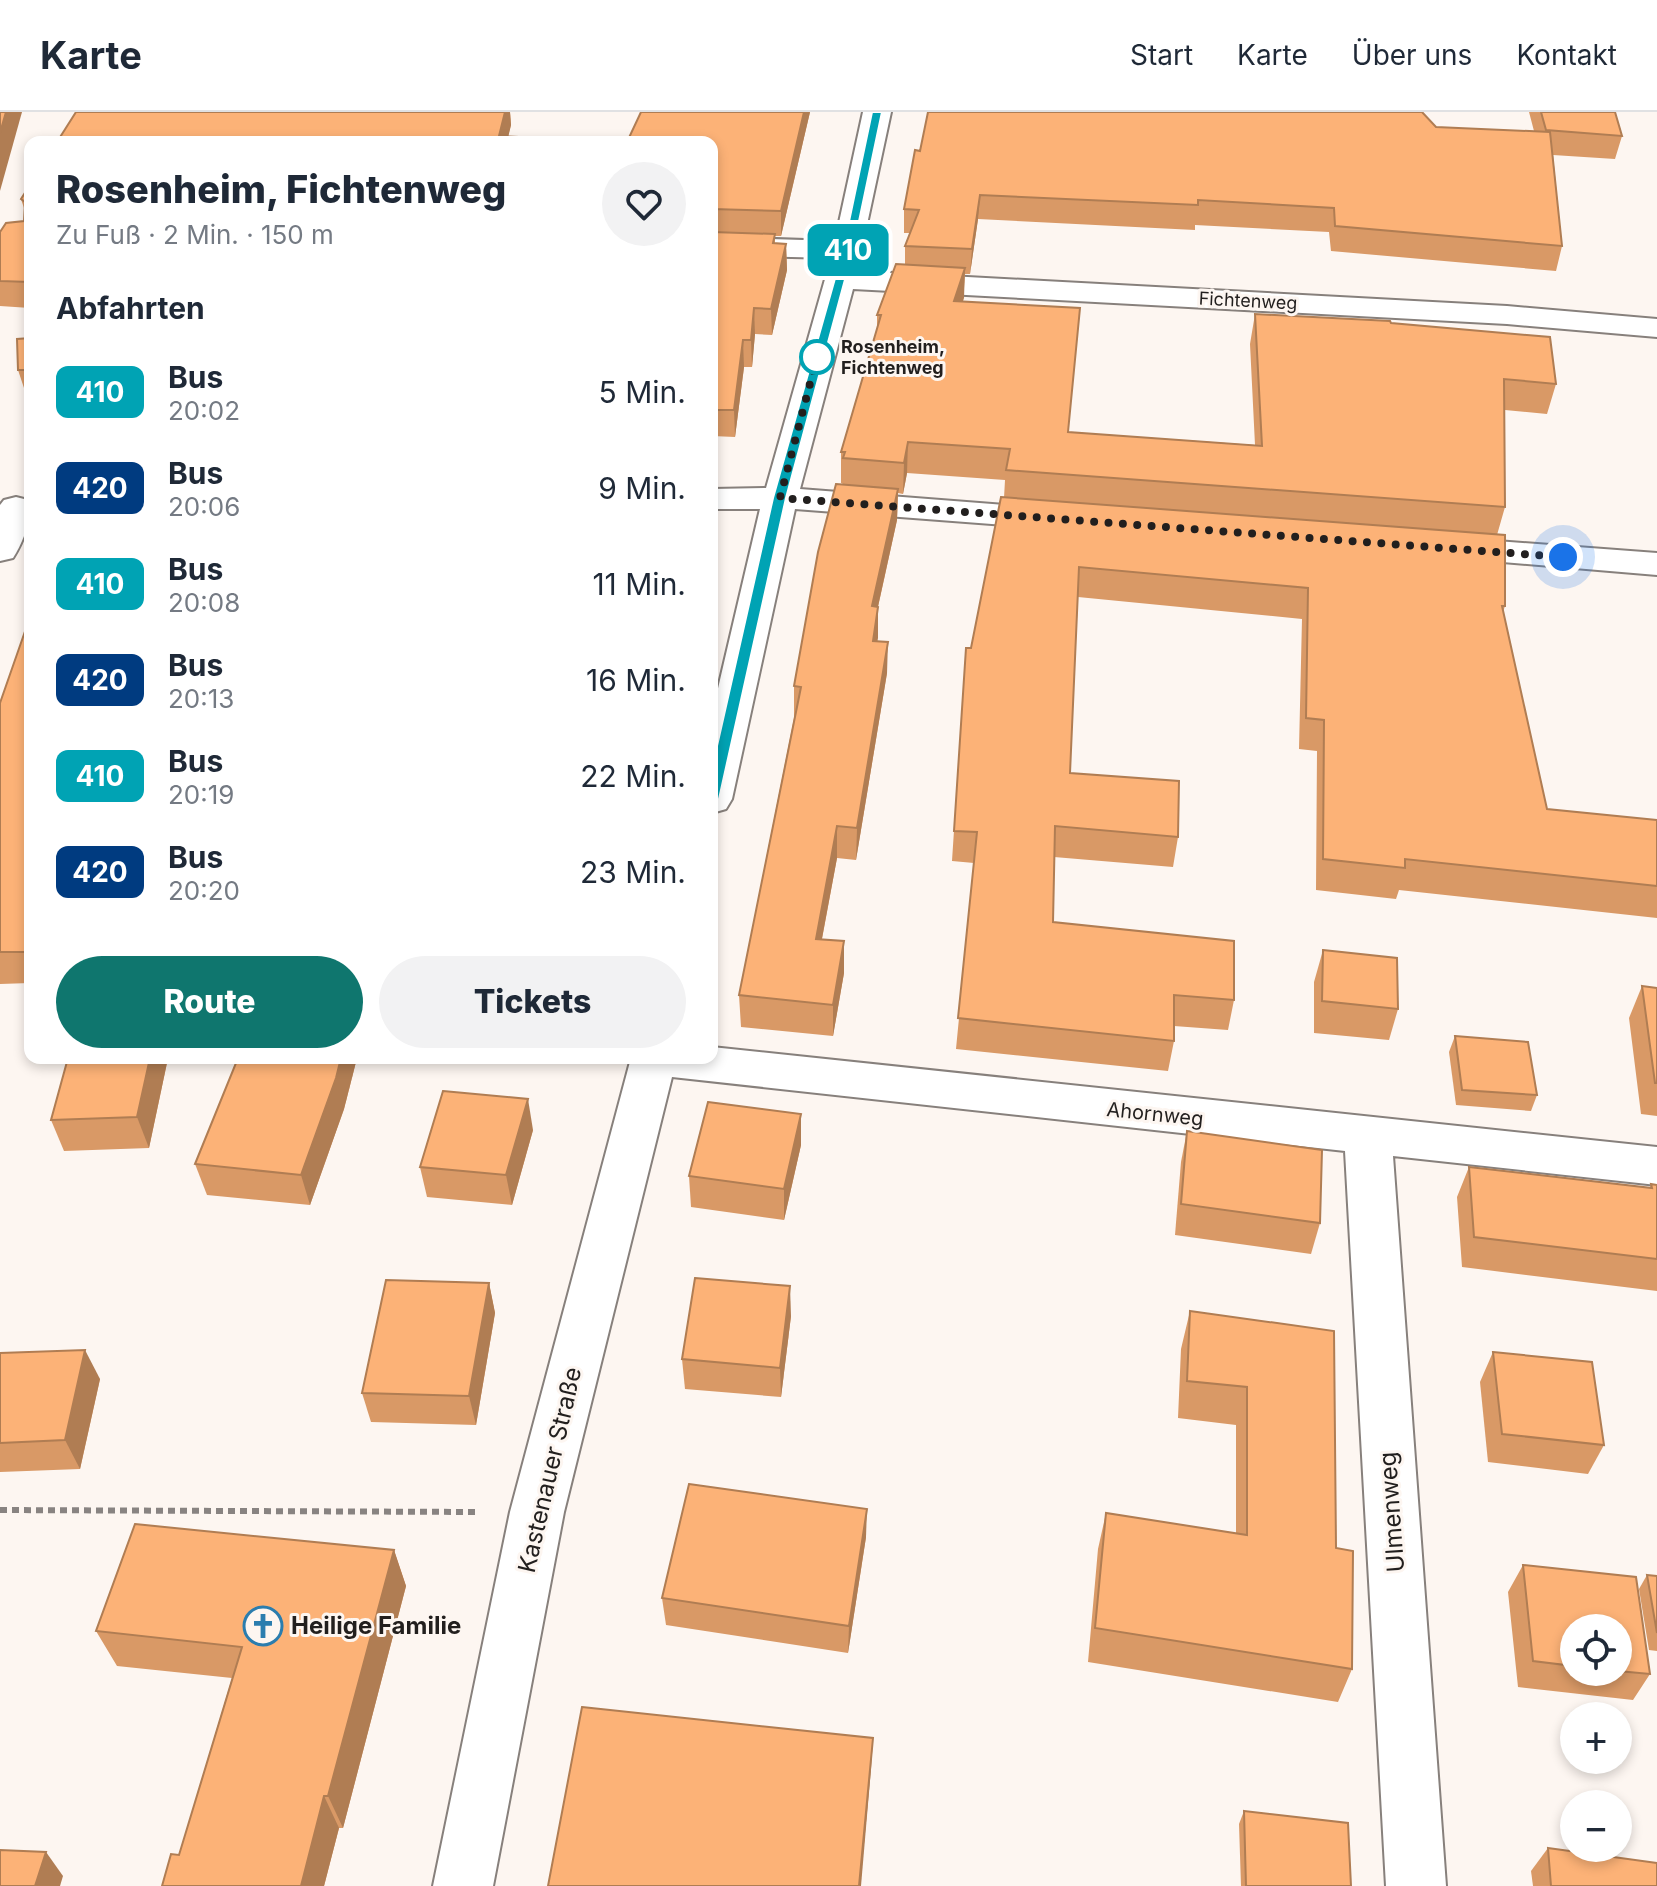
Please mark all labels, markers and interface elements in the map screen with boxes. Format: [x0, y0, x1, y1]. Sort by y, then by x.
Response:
text: Karte [40, 32, 142, 78]
text: Start [1130, 38, 1193, 72]
text: Karte [1237, 38, 1308, 72]
text: Über uns [1352, 38, 1472, 72]
text: Kontakt [1516, 38, 1617, 72]
button: heart [602, 162, 686, 246]
text: Rosenheim, Fichtenweg [56, 166, 506, 212]
text: Zu Fuß · 2 Min. · 150 m [56, 219, 334, 250]
line badge: 410 [802, 224, 894, 276]
text: 410 [824, 233, 872, 267]
street label: Fichtenweg [1198, 287, 1298, 314]
text: Abfahrten [56, 290, 205, 326]
place label: Rosenheim, Fichtenweg [841, 336, 945, 378]
marker: Rosenheim, Fichtenweg [800, 340, 834, 374]
text: Bus [168, 359, 223, 395]
text: 5 Min. [599, 374, 686, 410]
text: 410 [76, 375, 124, 409]
text: 20:02 [168, 395, 240, 426]
text: Bus [168, 455, 223, 491]
text: 9 Min. [598, 470, 686, 506]
text: 420 [72, 471, 128, 505]
text: 20:06 [168, 491, 240, 522]
your location [1543, 537, 1583, 577]
text: Bus [168, 551, 223, 587]
text: 11 Min. [592, 566, 686, 602]
text: 410 [76, 567, 124, 601]
text: 20:08 [168, 587, 240, 618]
text: Bus [168, 647, 223, 683]
text: 16 Min. [586, 662, 686, 698]
text: 420 [72, 663, 128, 697]
text: 20:13 [168, 683, 234, 714]
text: Bus [168, 743, 223, 779]
text: 22 Min. [580, 758, 686, 794]
text: 410 [76, 759, 124, 793]
text: 20:19 [168, 779, 234, 810]
text: Bus [168, 839, 223, 875]
text: 23 Min. [580, 854, 686, 890]
text: 420 [72, 855, 128, 889]
text: 20:20 [168, 875, 240, 906]
button: Route [56, 956, 363, 1048]
button: Tickets [379, 956, 686, 1048]
street label: Ahornweg [1105, 1097, 1205, 1131]
street label: Kastenauer Straße [512, 1364, 587, 1575]
street label: Ulmenweg [1373, 1451, 1410, 1573]
church icon: Heilige Familie [242, 1605, 284, 1647]
place label: Heilige Familie [291, 1611, 461, 1640]
map controls [1560, 1614, 1632, 1862]
button: locate [1560, 1614, 1632, 1686]
button: + [1560, 1702, 1632, 1774]
button: − [1560, 1790, 1632, 1862]

